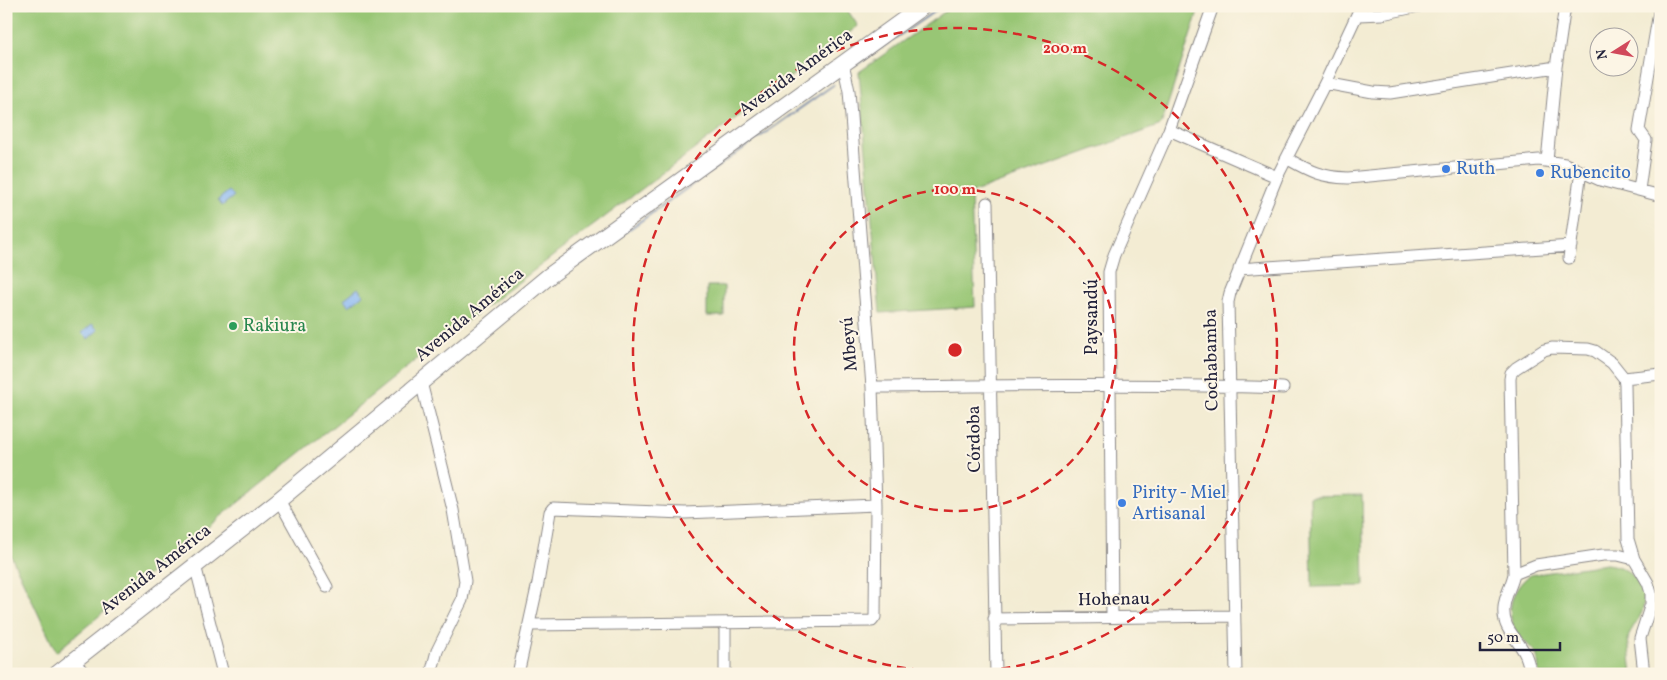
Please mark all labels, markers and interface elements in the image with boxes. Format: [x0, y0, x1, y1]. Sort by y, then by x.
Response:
street label: Avenida América [734, 23, 858, 123]
north arrow [1590, 28, 1640, 78]
text: 200 m [1043, 39, 1087, 60]
text: N [1592, 47, 1613, 61]
place label: Ruth [1456, 157, 1496, 182]
place label: Rubencito [1550, 161, 1631, 186]
marker: Ruth [1440, 163, 1452, 175]
marker: Rubencito [1534, 167, 1546, 179]
text: 100 m [934, 180, 977, 201]
street label: Avenida América [410, 262, 530, 368]
street label: Paysandú [1080, 279, 1105, 355]
street label: Cochabamba [1199, 309, 1225, 411]
place label: Rakiura [243, 314, 306, 339]
street label: Mbeyú [835, 316, 865, 372]
marker: Rakiura [227, 320, 239, 332]
centre of rings [946, 341, 964, 359]
street label: Córdoba [962, 405, 988, 473]
place label: Pirity - Miel Artisanal [1132, 481, 1226, 527]
marker: Pirity - Miel Artisanal [1116, 497, 1128, 509]
street label: Avenida América [95, 518, 217, 622]
street label: Hohenau [1078, 587, 1150, 613]
scale bar [1480, 620, 1560, 652]
text: 50 m [1487, 628, 1519, 649]

